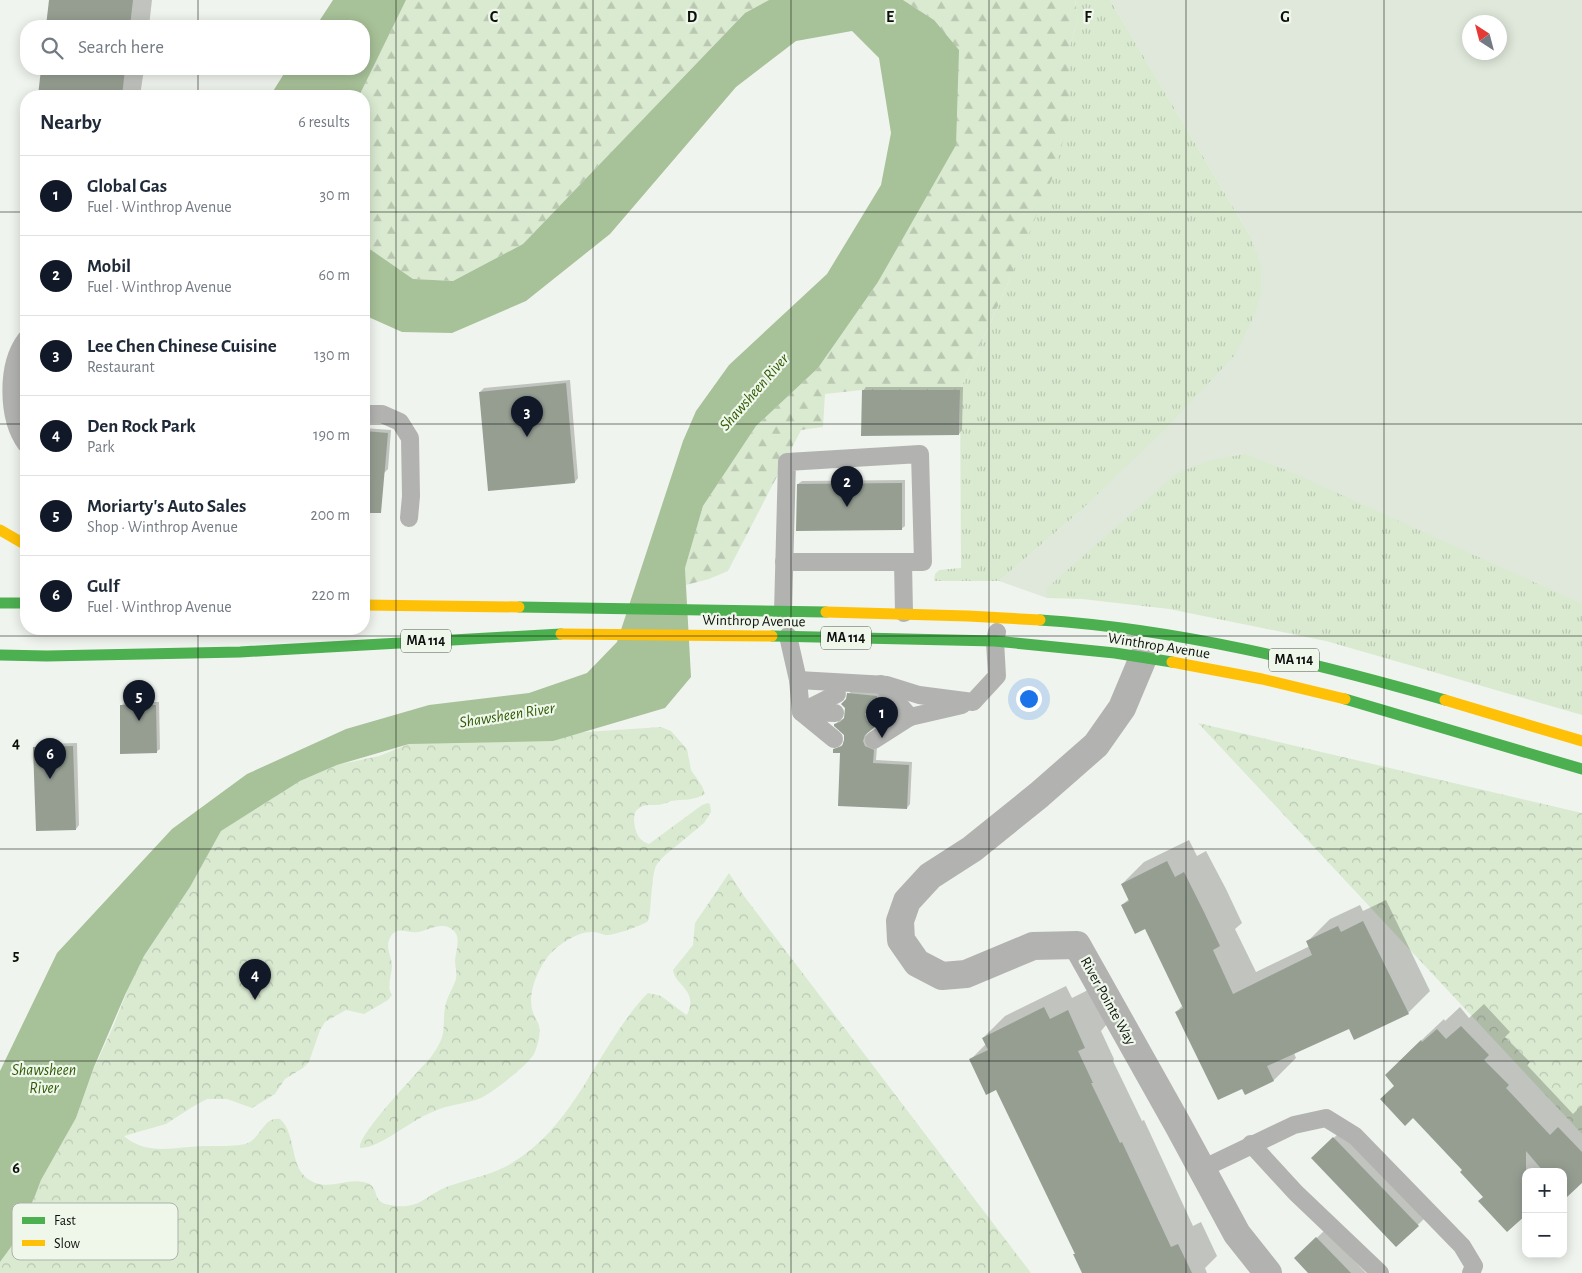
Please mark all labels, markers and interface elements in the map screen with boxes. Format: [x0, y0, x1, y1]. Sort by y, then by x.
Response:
text: C [490, 9, 499, 25]
text: D [687, 9, 698, 25]
text: E [886, 9, 894, 25]
text: F [1084, 9, 1092, 25]
text: G [1280, 9, 1290, 25]
north arrow [1462, 15, 1507, 60]
search box [20, 20, 370, 75]
icon: search [38, 34, 66, 62]
text: Search here [78, 38, 164, 57]
text: Nearby [40, 112, 101, 133]
text: 6 results [298, 114, 350, 130]
text: Global Gas [87, 177, 167, 196]
text: 1 [53, 187, 59, 203]
text: 30 m [320, 187, 350, 203]
text: Fuel · Winthrop Avenue [87, 199, 232, 215]
text: Mobil [87, 257, 131, 276]
text: 2 [52, 267, 60, 283]
text: 60 m [319, 267, 350, 283]
text: Fuel · Winthrop Avenue [87, 279, 232, 295]
text: Lee Chen Chinese Cuisine [87, 337, 277, 356]
text: 3 [53, 347, 59, 363]
text: 130 m [314, 347, 350, 363]
water label: Shawsheen River [716, 350, 792, 434]
text: Restaurant [87, 359, 155, 375]
pin: 3 [511, 396, 543, 437]
text: Den Rock Park [87, 417, 196, 436]
text: 4 [52, 427, 60, 443]
text: 190 m [313, 427, 350, 443]
text: Park [87, 439, 115, 455]
pin: 2 [831, 466, 863, 507]
text: Moriarty's Auto Sales [87, 497, 246, 516]
text: 5 [53, 507, 59, 523]
text: 200 m [310, 507, 350, 523]
text: Shop · Winthrop Avenue [87, 519, 238, 535]
text: Gulf [87, 577, 119, 596]
text: 6 [52, 587, 60, 603]
text: 220 m [312, 587, 350, 603]
text: Fuel · Winthrop Avenue [87, 599, 232, 615]
street label: Winthrop Avenue [702, 613, 806, 629]
road number: MA 114 [821, 626, 871, 650]
road number: MA 114 [401, 630, 451, 652]
street label: Winthrop Avenue [1107, 631, 1211, 661]
road number: MA 114 [1269, 648, 1319, 672]
pin: 5 [123, 680, 155, 721]
your location [1016, 686, 1042, 712]
pin: 1 [866, 697, 898, 738]
water label: Shawsheen River [458, 699, 557, 730]
text: 4 [12, 735, 20, 751]
pin: 6 [34, 738, 66, 779]
text: 5 [13, 947, 20, 963]
street label: River Pointe Way [1078, 955, 1139, 1048]
pin: 4 [239, 959, 271, 1000]
water label: Shawsheen River [12, 1062, 76, 1096]
text: 6 [12, 1160, 20, 1176]
map controls [1522, 1168, 1567, 1258]
button: + [1522, 1168, 1567, 1213]
legend [12, 1203, 178, 1260]
button: − [1522, 1213, 1567, 1258]
text: Fast [54, 1214, 76, 1228]
text: Slow [54, 1237, 81, 1251]

